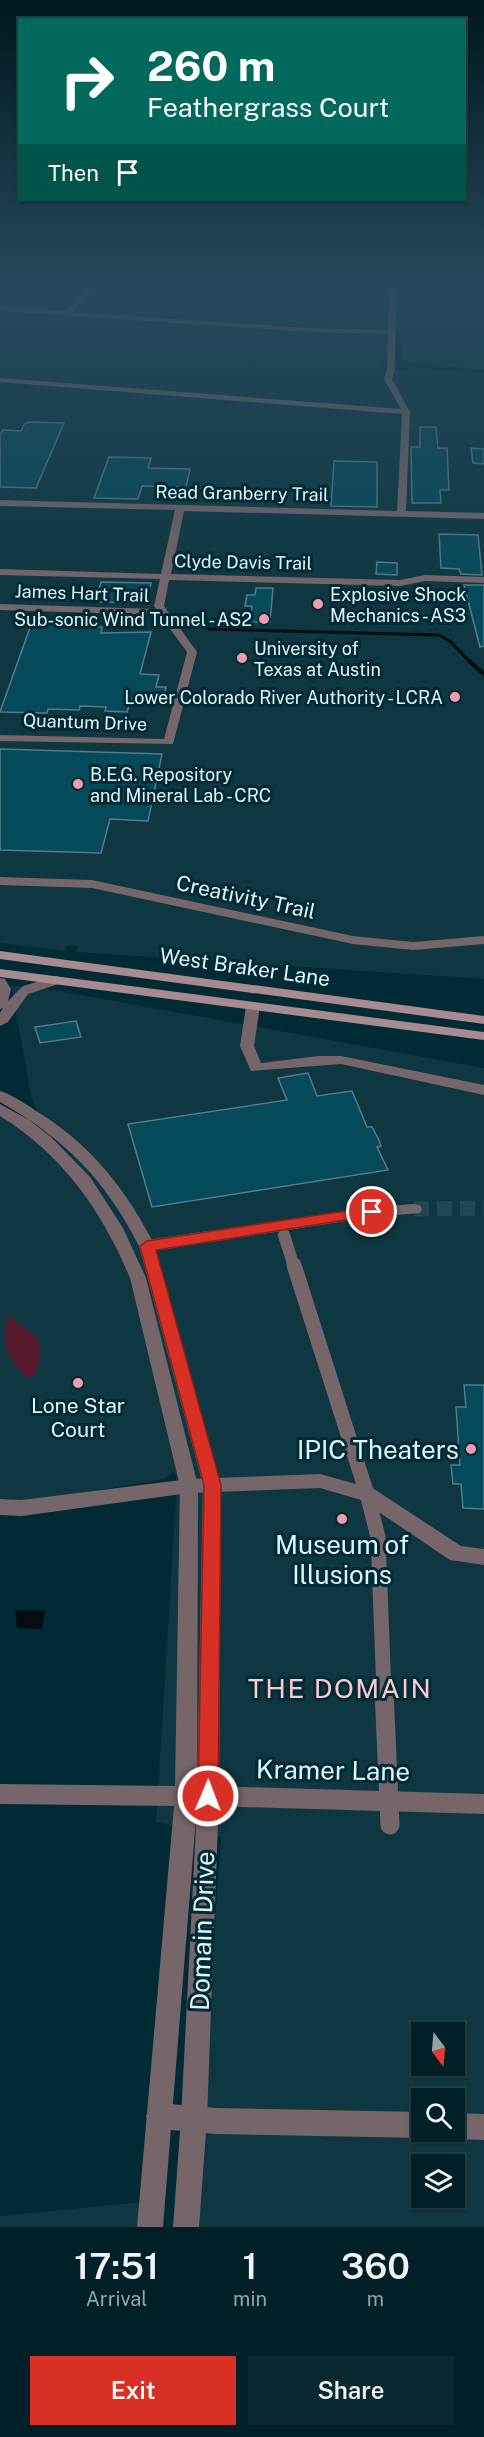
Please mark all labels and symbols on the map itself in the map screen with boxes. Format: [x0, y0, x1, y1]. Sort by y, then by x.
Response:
street label: Read Granberry Trail [155, 481, 329, 505]
street label: Clyde Davis Trail [174, 550, 312, 574]
street label: James Hart Trail [14, 580, 150, 606]
place label: Explosive Shock Mechanics - AS3 [330, 584, 466, 626]
marker: Explosive Shock Mechanics - AS3 [311, 597, 325, 611]
place label: Sub-sonic Wind Tunnel - AS2 [14, 609, 252, 630]
marker: Sub-sonic Wind Tunnel - AS2 [257, 612, 271, 626]
place label: University of Texas at Austin [254, 638, 381, 680]
marker: University of Texas at Austin [235, 651, 249, 665]
place label: Lower Colorado River Authority - LCRA [124, 687, 443, 708]
marker: Lower Colorado River Authority - LCRA [448, 690, 462, 704]
street label: Quantum Drive [22, 709, 148, 735]
place label: B.E.G. Repository and Mineral Lab - CRC [90, 764, 271, 806]
marker: B.E.G. Repository and Mineral Lab - CRC [71, 777, 85, 791]
street label: Creativity Trail [174, 870, 318, 924]
street label: West Braker Lane [158, 943, 332, 991]
pin [346, 1186, 397, 1237]
marker: Lone Star Court [71, 1376, 85, 1390]
place label: Lone Star Court [31, 1393, 125, 1442]
place label: IPIC Theaters [297, 1434, 459, 1465]
marker: IPIC Theaters [464, 1442, 478, 1456]
marker: Museum of Illusions [335, 1512, 349, 1526]
place label: Museum of Illusions [275, 1529, 409, 1590]
district label: THE DOMAIN [248, 1672, 432, 1704]
street label: Kramer Lane [256, 1753, 410, 1787]
position arrow [176, 1764, 240, 1828]
street label: Domain Drive [184, 1851, 220, 2011]
north arrow [411, 2022, 465, 2076]

